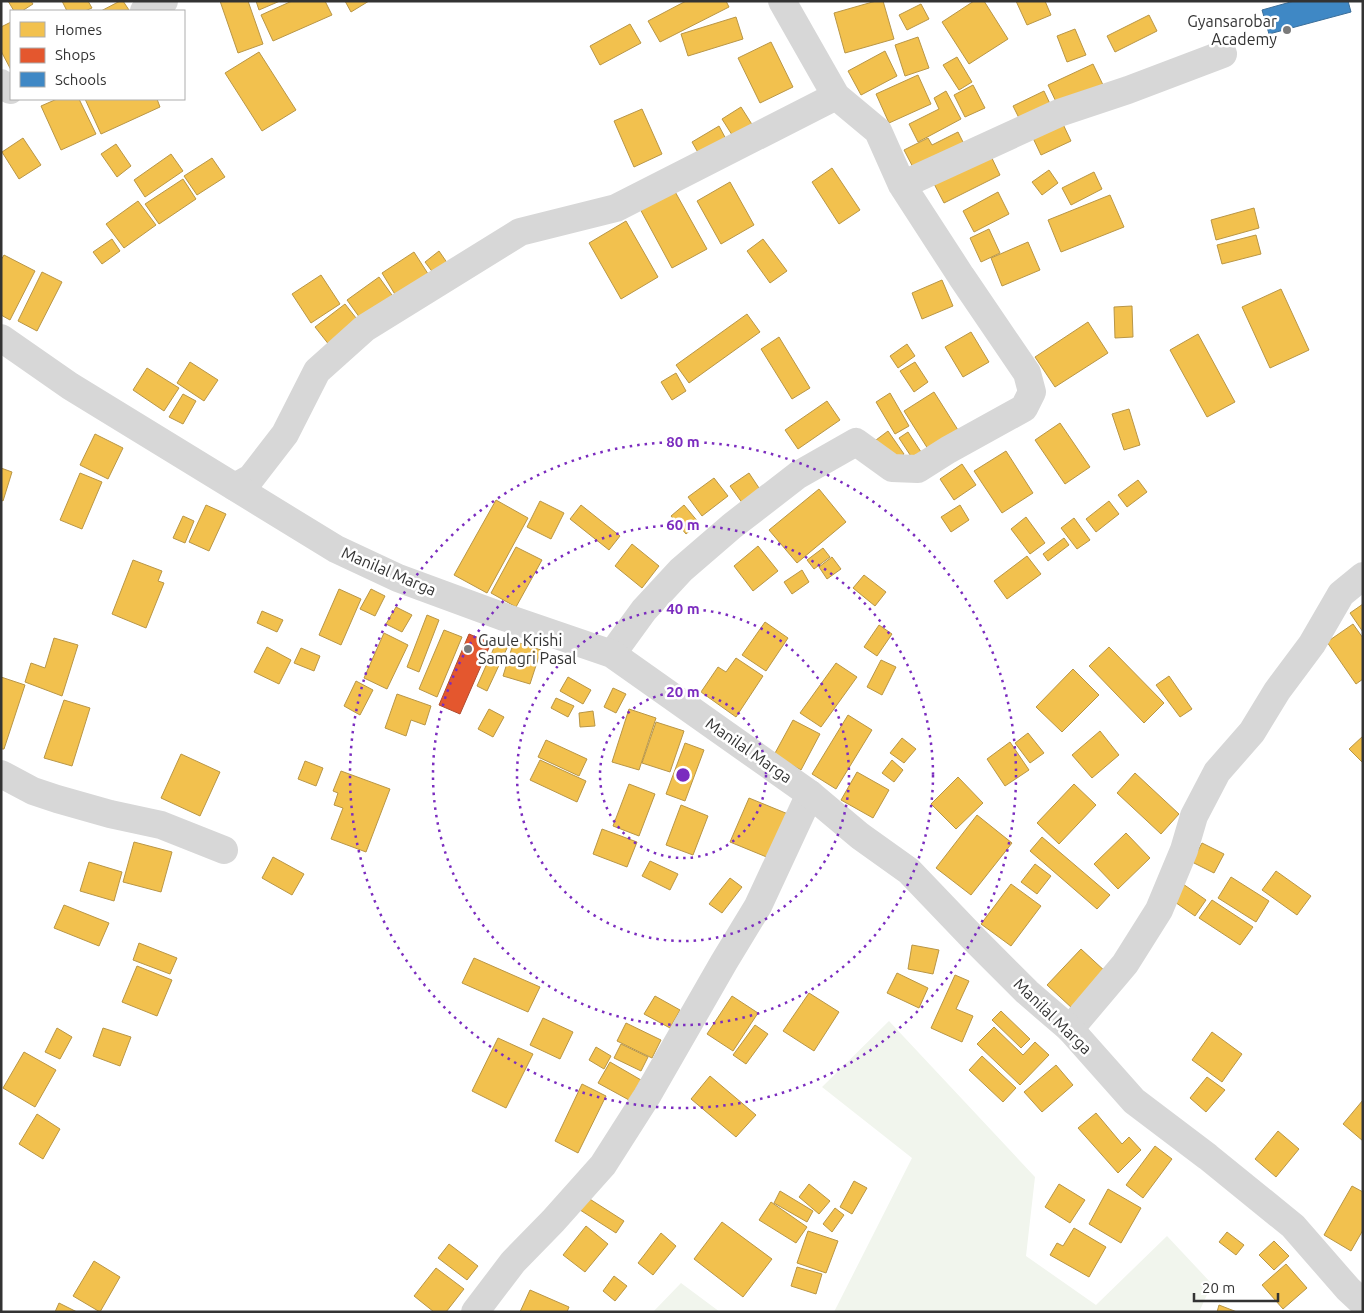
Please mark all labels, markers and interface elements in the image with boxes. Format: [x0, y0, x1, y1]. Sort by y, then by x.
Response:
legend [10, 10, 185, 100]
place label: Gyansarobar Academy [1187, 12, 1277, 48]
text: Homes [55, 21, 102, 38]
marker: Gyansarobar Academy [1281, 24, 1293, 36]
text: Shops [55, 46, 96, 63]
text: Schools [55, 71, 106, 88]
text: 80 m [666, 433, 700, 450]
text: 60 m [666, 516, 700, 533]
street label: Manilal Marga [339, 543, 439, 599]
text: 40 m [666, 600, 700, 617]
place label: Gaule Krishi Samagri Pasal [478, 631, 576, 667]
marker: Gaule Krishi Samagri Pasal [462, 643, 474, 655]
text: 20 m [666, 683, 700, 700]
street label: Manilal Marga [702, 714, 796, 786]
centre of rings [674, 766, 692, 784]
street label: Manilal Marga [1010, 974, 1096, 1058]
scale bar [1194, 1270, 1278, 1302]
text: 20 m [1202, 1279, 1235, 1296]

